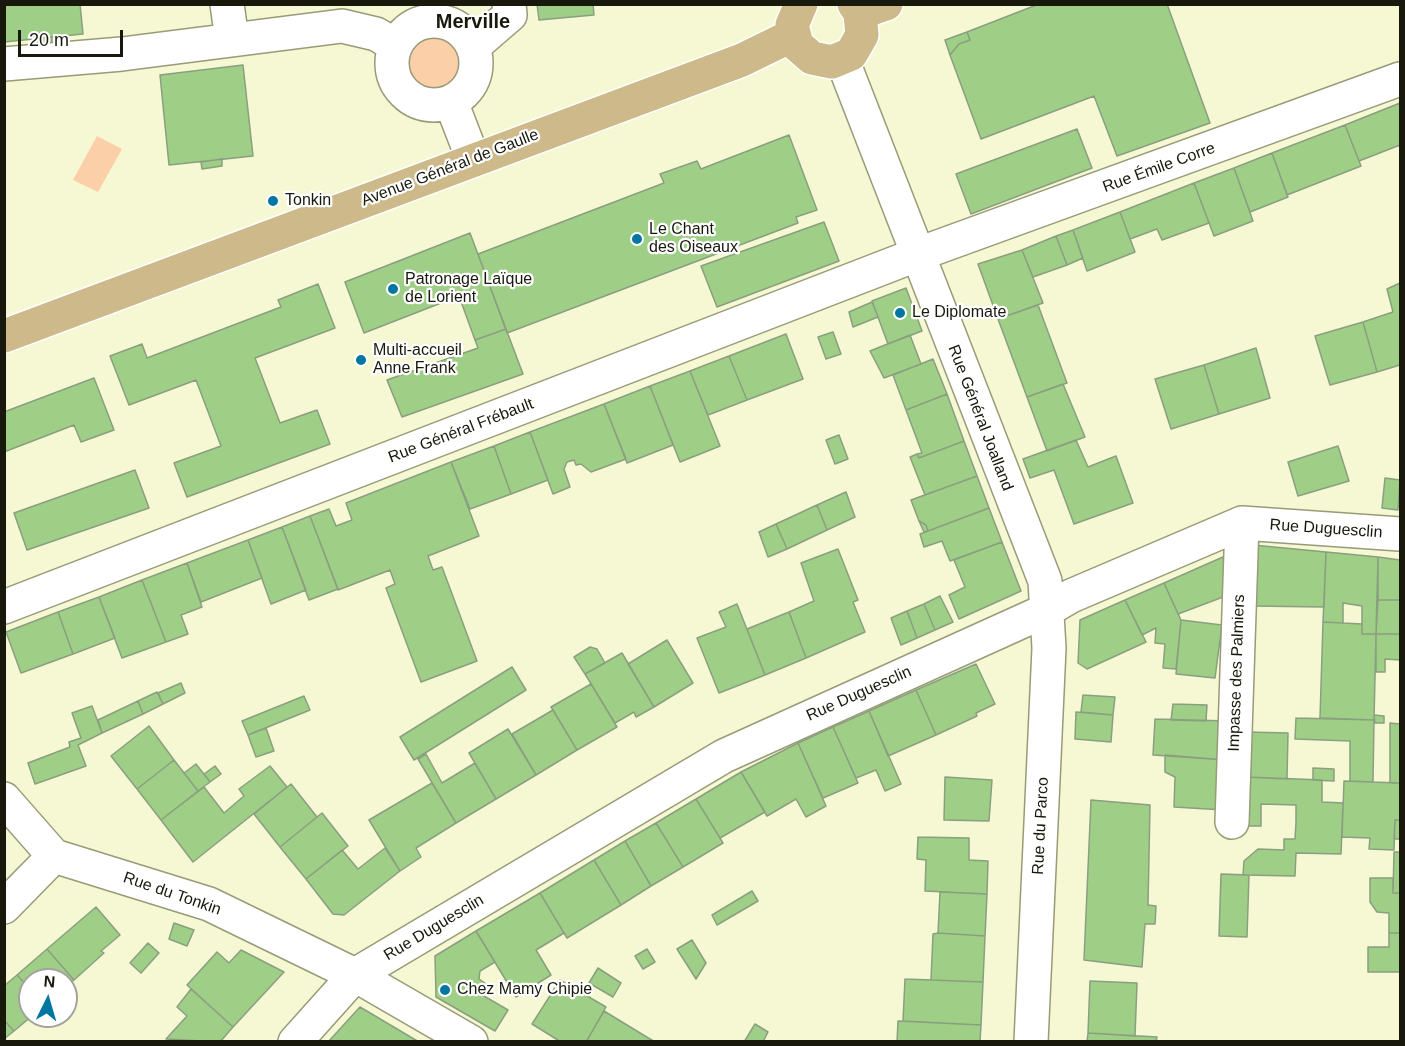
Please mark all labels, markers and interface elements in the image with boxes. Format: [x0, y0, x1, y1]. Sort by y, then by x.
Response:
district label: Merville [436, 10, 510, 34]
scale bar [21, 18, 126, 56]
text: 20 m [29, 30, 69, 50]
street label: Avenue Général de Gaulle [359, 125, 541, 211]
street label: Rue Émile Corre [1100, 139, 1218, 197]
place label: Tonkin [285, 191, 331, 211]
marker: Tonkin [266, 194, 280, 208]
place label: Le Chant des Oiseaux [649, 220, 738, 258]
marker: Le Chant des Oiseaux [630, 232, 644, 246]
place label: Patronage Laïque de Lorient [405, 270, 532, 308]
marker: Patronage Laïque de Lorient [386, 282, 400, 296]
place label: Le Diplomate [912, 303, 1006, 323]
marker: Le Diplomate [893, 306, 907, 320]
place label: Multi-accueil Anne Frank [373, 341, 462, 379]
street label: Rue Général Joalland [943, 342, 1017, 494]
marker: Multi-accueil Anne Frank [354, 353, 368, 367]
street label: Rue Général Frébault [386, 394, 536, 468]
street label: Rue Duguesclin [1269, 515, 1383, 543]
street label: Impasse des Palmiers [1225, 594, 1249, 752]
street label: Rue Duguesclin [804, 662, 914, 726]
street label: Rue du Parco [1029, 777, 1053, 875]
street label: Rue du Tonkin [121, 868, 223, 920]
street label: Rue Duguesclin [381, 891, 487, 965]
north arrow [18, 968, 78, 1028]
text: N [43, 973, 56, 991]
place label: Chez Mamy Chipie [457, 980, 592, 1000]
marker: Chez Mamy Chipie [438, 983, 452, 997]

